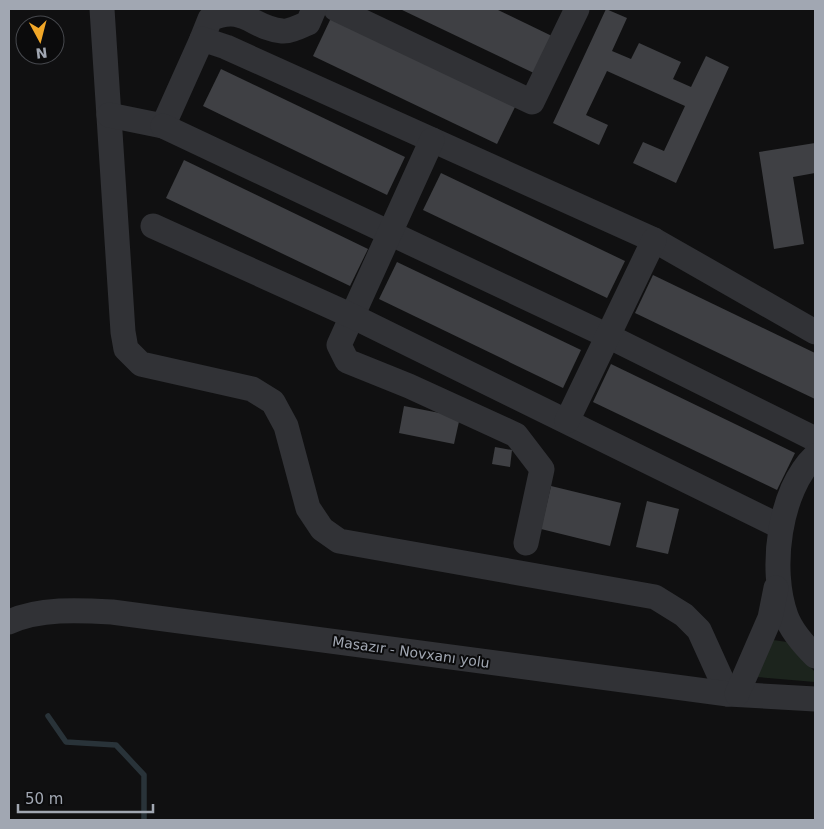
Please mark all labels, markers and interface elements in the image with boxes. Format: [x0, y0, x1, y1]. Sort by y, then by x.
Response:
north arrow [15, 15, 65, 65]
text: N [35, 44, 48, 62]
street label: Masazır - Novxanı yolu [331, 633, 491, 671]
scale bar [18, 782, 152, 814]
text: 50 m [25, 790, 63, 808]

